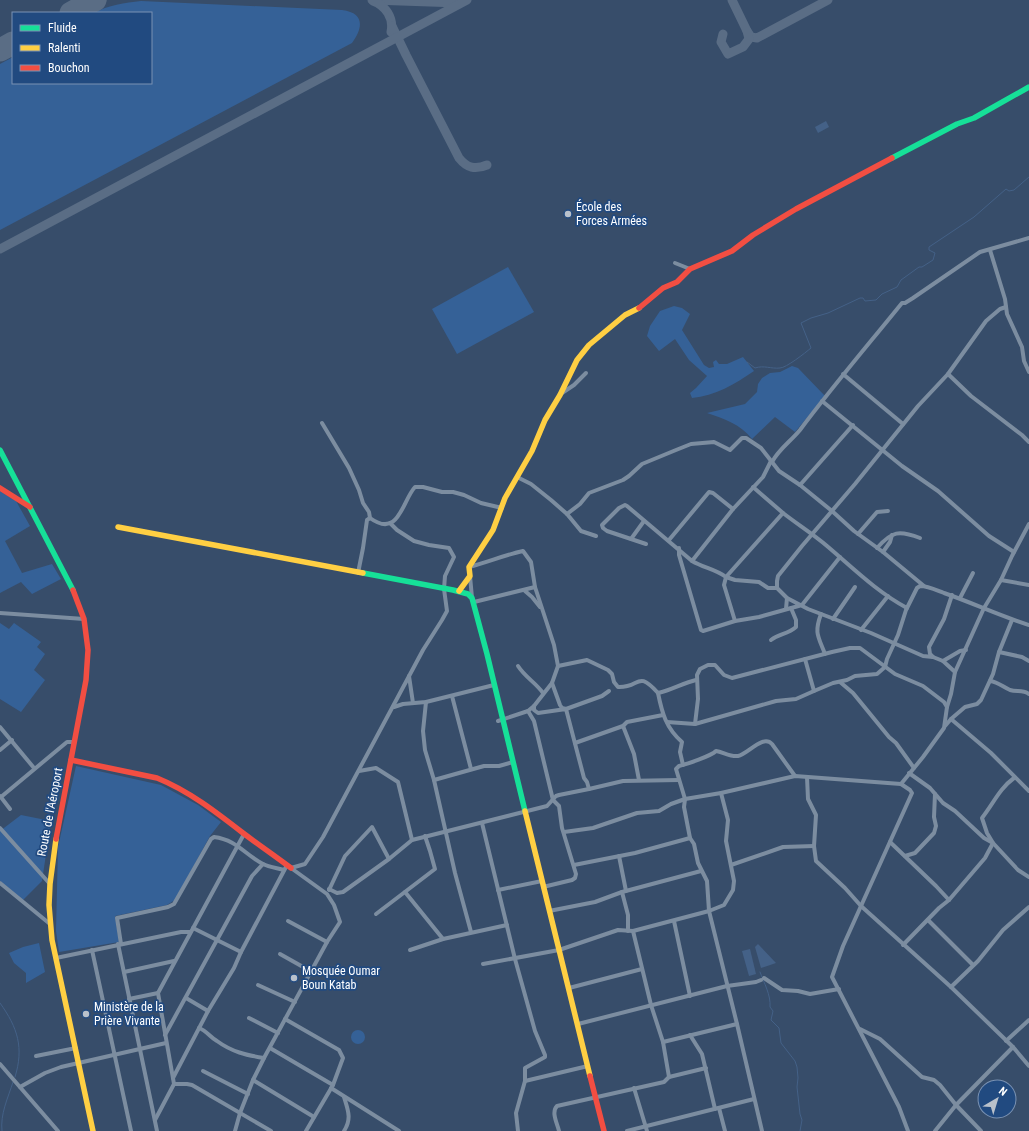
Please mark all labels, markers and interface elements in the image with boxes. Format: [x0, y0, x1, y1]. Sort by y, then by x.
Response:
legend [12, 12, 152, 84]
text: Fluide [48, 21, 77, 35]
text: Ralenti [48, 41, 81, 55]
text: Bouchon [48, 61, 90, 75]
place label: École des Forces Armées [576, 199, 647, 228]
marker: École des Forces Armées [563, 209, 573, 219]
street label: Route de l'Aéroport [35, 766, 66, 858]
place label: Mosquée Oumar Boun Katab [302, 964, 380, 992]
marker: Mosquée Oumar Boun Katab [289, 973, 299, 983]
place label: Ministère de la Prière Vivante [94, 1000, 164, 1028]
marker: Ministère de la Prière Vivante [81, 1009, 91, 1019]
north arrow [977, 1079, 1017, 1119]
text: N [996, 1084, 1010, 1099]

